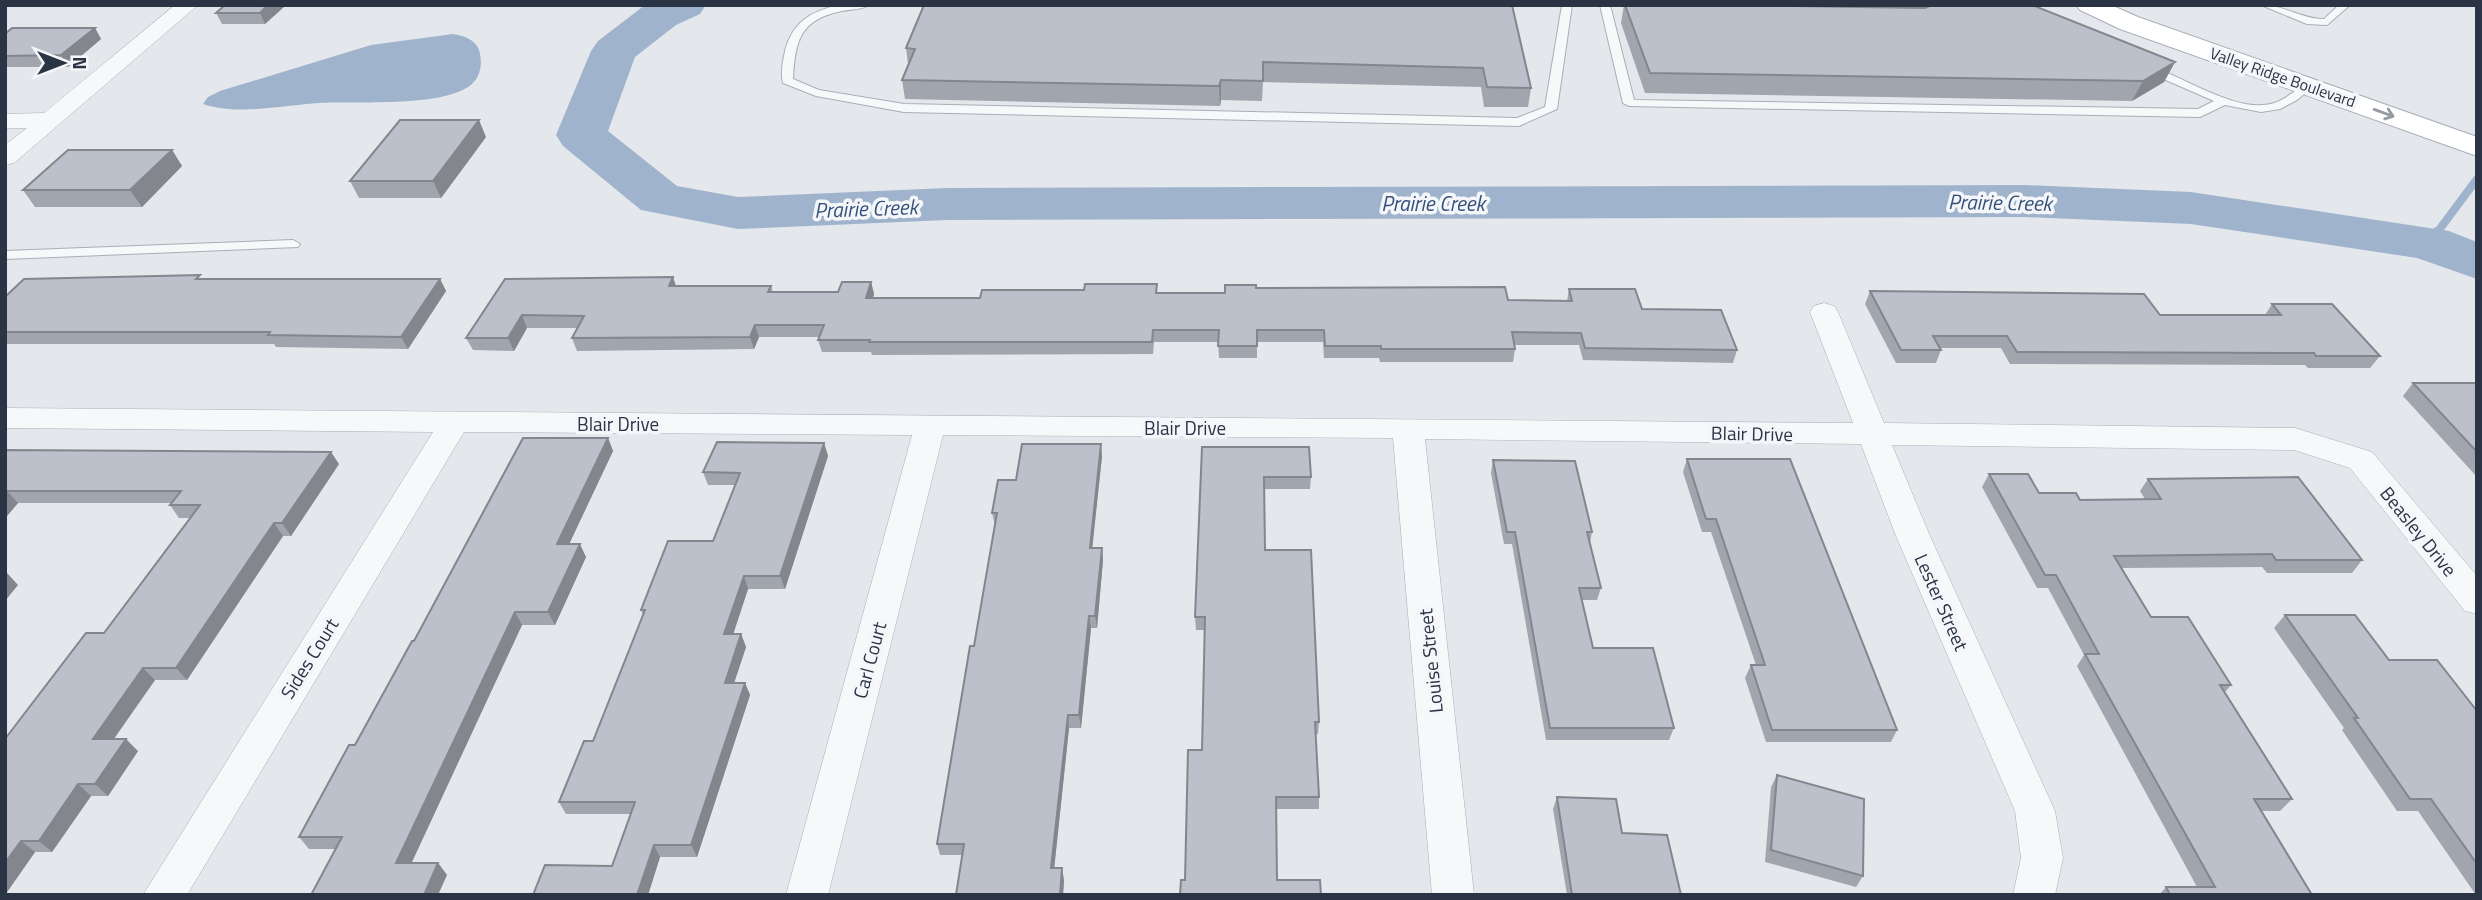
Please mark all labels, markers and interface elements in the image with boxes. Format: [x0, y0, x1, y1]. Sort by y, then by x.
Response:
north arrow [28, 28, 98, 98]
street label: Valley Ridge Boulevard [2207, 41, 2359, 113]
text: N [66, 56, 95, 70]
one-way arrow [2372, 108, 2394, 120]
water label: Prairie Creek [1948, 185, 2055, 219]
water label: Prairie Creek [1381, 187, 1487, 219]
water label: Prairie Creek [814, 190, 921, 226]
street label: Blair Drive [577, 409, 659, 438]
street label: Blair Drive [1144, 413, 1226, 442]
street label: Blair Drive [1711, 418, 1793, 448]
street label: Beasley Drive [2374, 480, 2464, 582]
street label: Lester Street [1908, 549, 1976, 655]
street label: Louise Street [1410, 607, 1450, 715]
street label: Sides Court [273, 612, 345, 704]
street label: Carl Court [845, 618, 893, 702]

